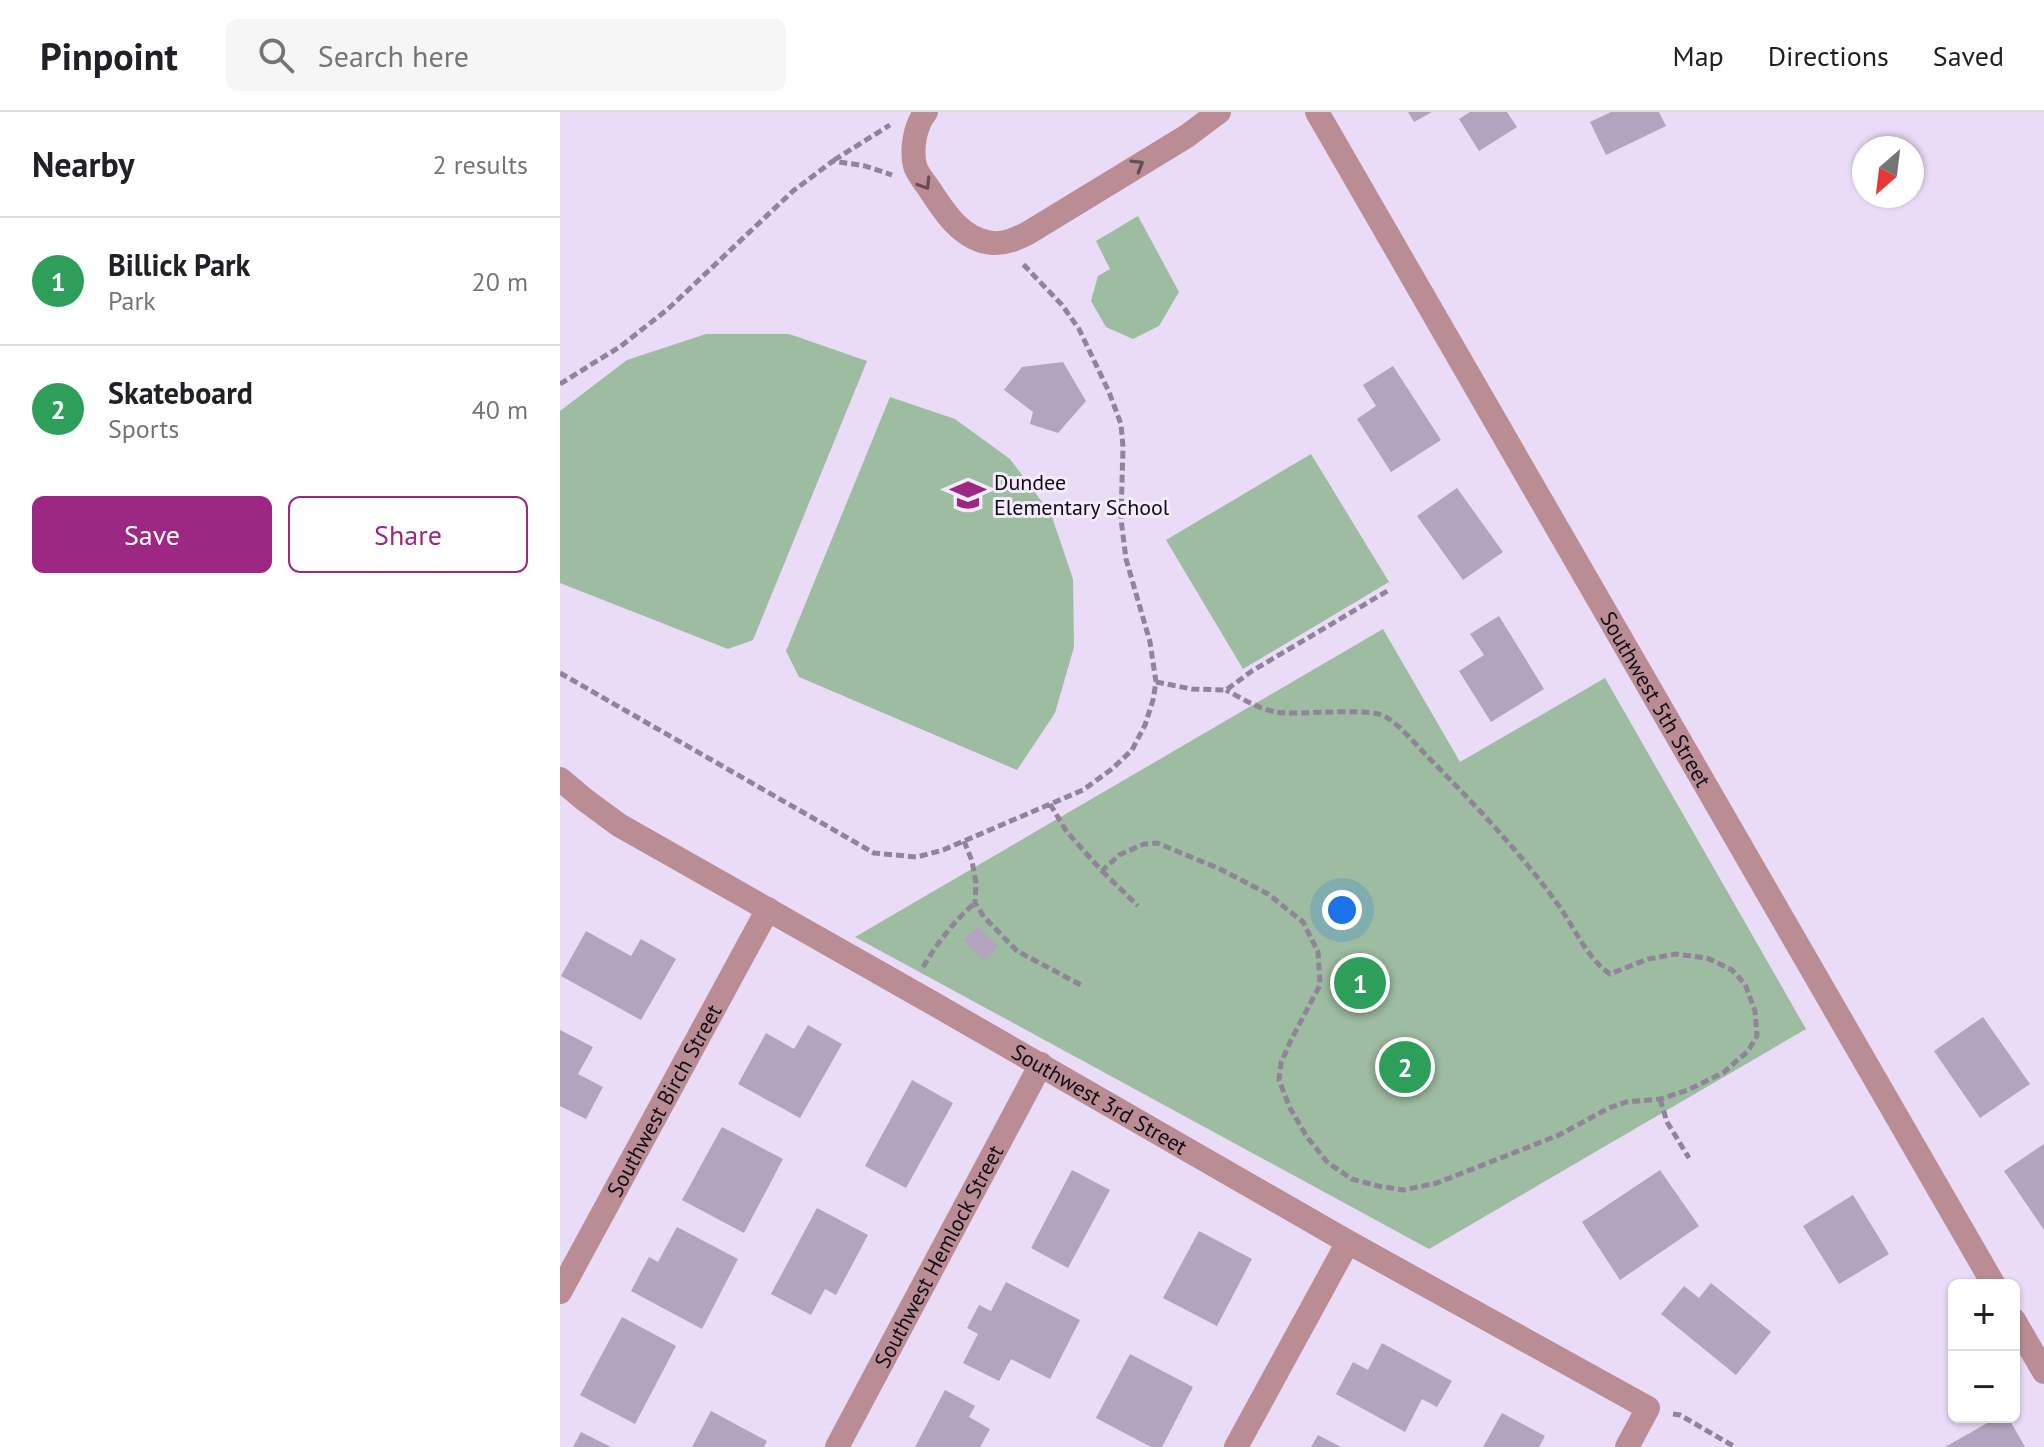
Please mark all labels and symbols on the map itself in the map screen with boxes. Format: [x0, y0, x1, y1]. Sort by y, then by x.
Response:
north arrow [1852, 136, 1924, 208]
one-way arrow [1130, 160, 1144, 175]
one-way arrow [916, 175, 931, 190]
place label: Dundee Elementary School [994, 468, 1170, 521]
school or university icon: Dundee Elementary School [949, 476, 987, 514]
street label: Southwest 5th Street [1594, 606, 1718, 793]
your location [1322, 890, 1362, 930]
pin: 1 [1334, 953, 1386, 1013]
street label: Southwest Birch Street [600, 999, 728, 1202]
pin: 2 [1379, 1037, 1431, 1097]
street label: Southwest 3rd Street [1007, 1038, 1193, 1161]
street label: Southwest Hemlock Street [868, 1140, 1010, 1373]

